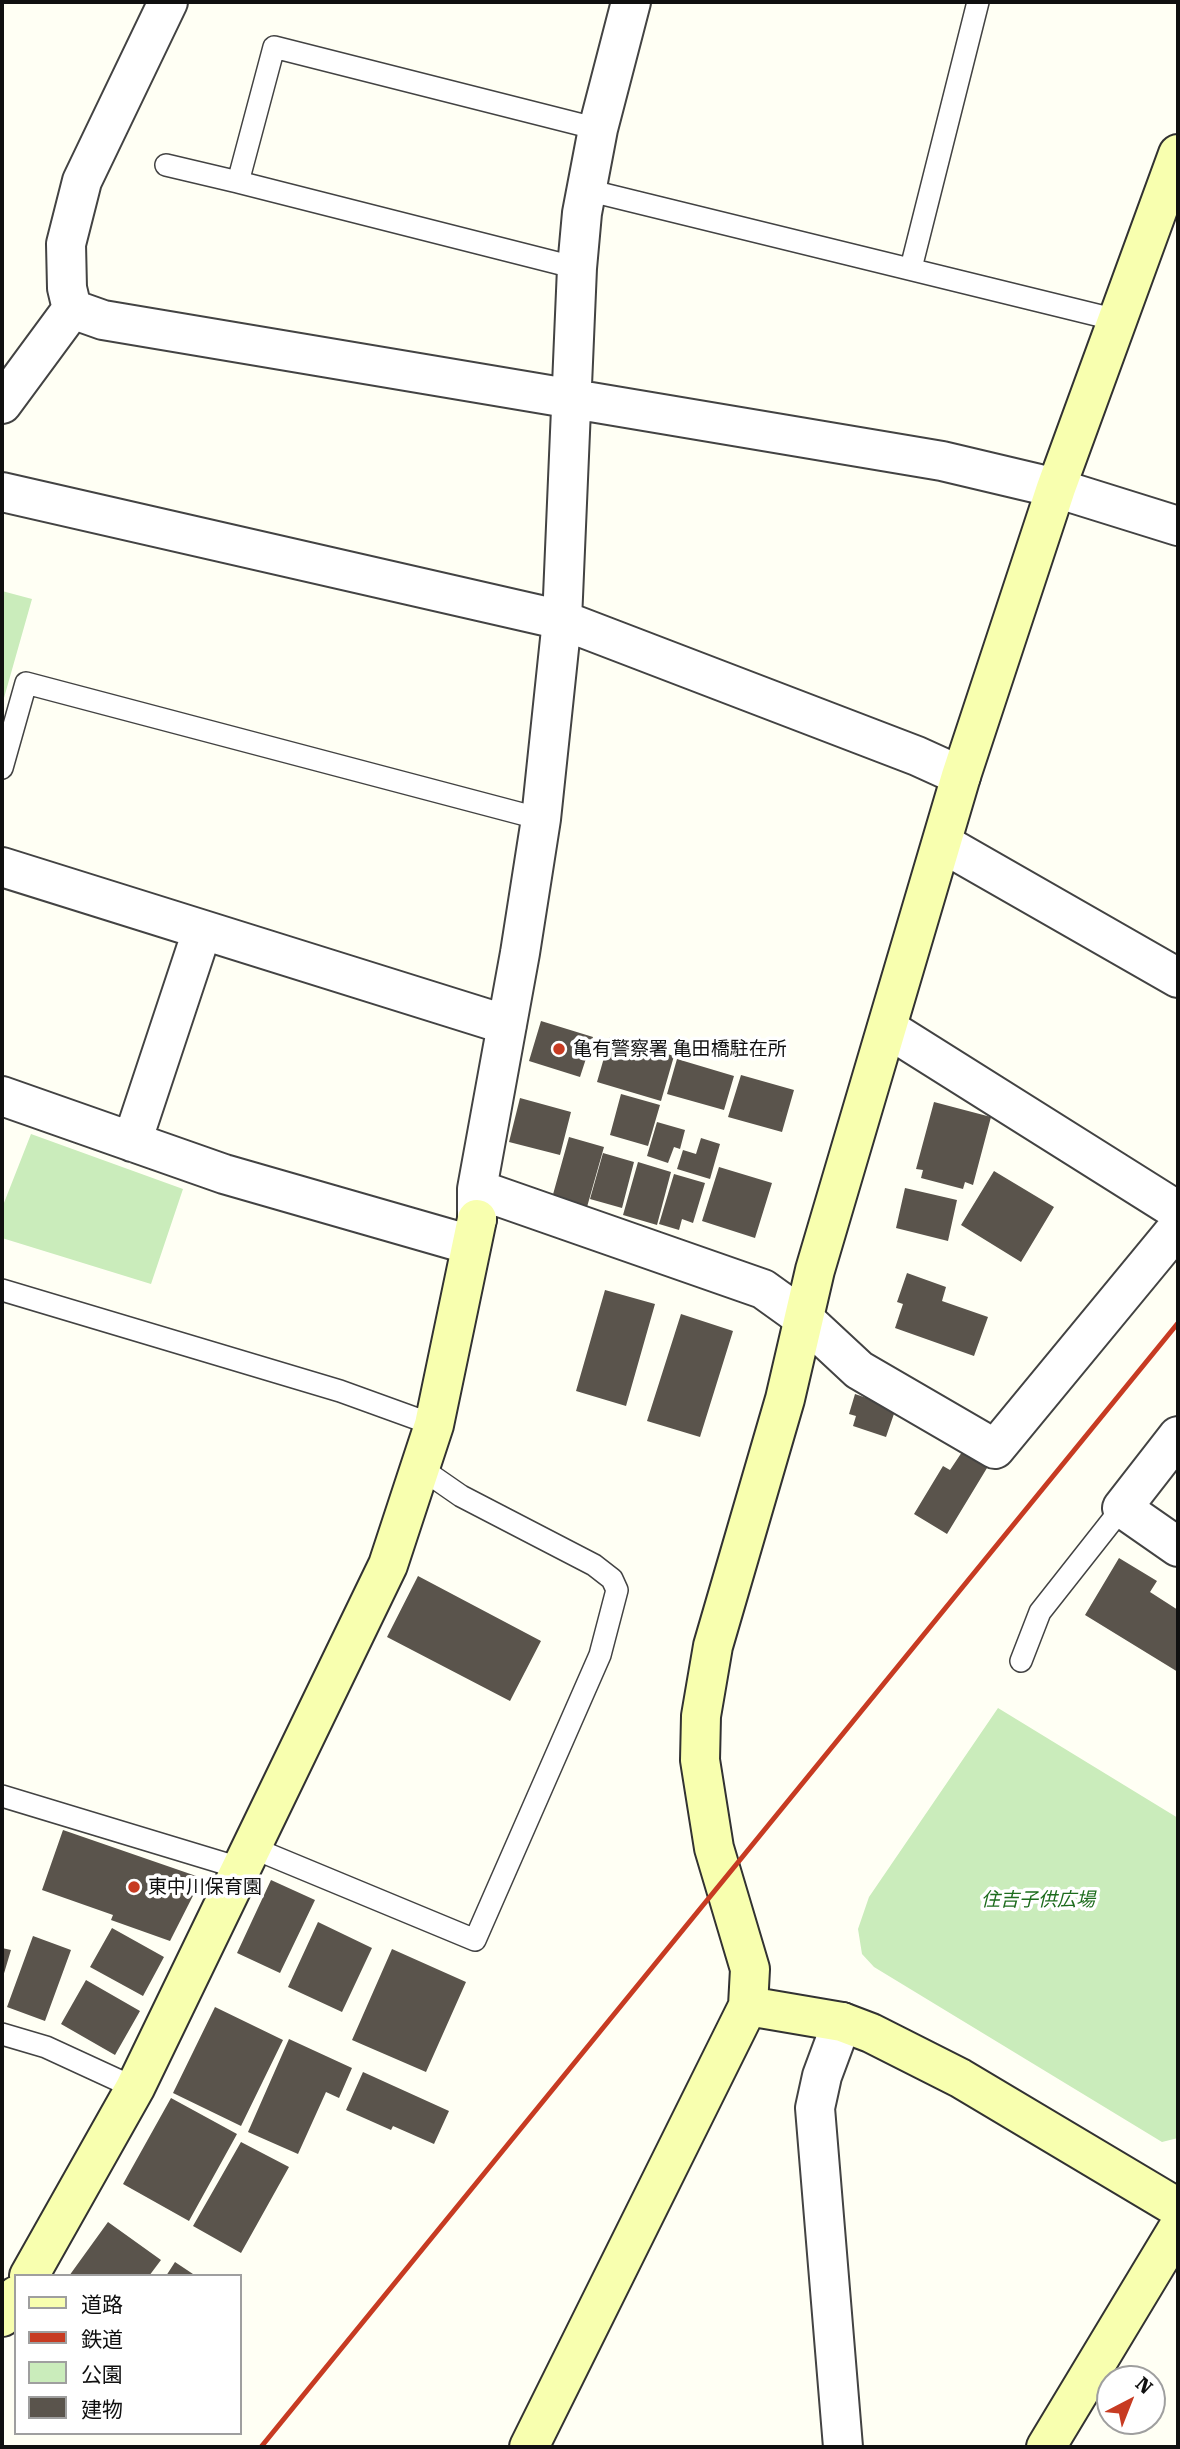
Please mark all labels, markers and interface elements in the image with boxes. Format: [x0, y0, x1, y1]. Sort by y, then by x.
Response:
place label: 亀有警察署 亀田橋駐在所 [573, 1038, 787, 1060]
marker: 亀有警察署 亀田橋駐在所 [551, 1041, 567, 1057]
place label: 東中川保育園 [148, 1876, 262, 1898]
marker: 東中川保育園 [126, 1879, 142, 1895]
park label: 住吉子供広場 [981, 1889, 1095, 1911]
legend [14, 2274, 242, 2435]
text: 道路 [81, 2293, 123, 2317]
text: 鉄道 [81, 2328, 123, 2352]
text: 公園 [81, 2363, 123, 2387]
north arrow [1096, 2365, 1166, 2435]
text: N [1131, 2372, 1157, 2399]
text: 建物 [81, 2398, 123, 2422]

